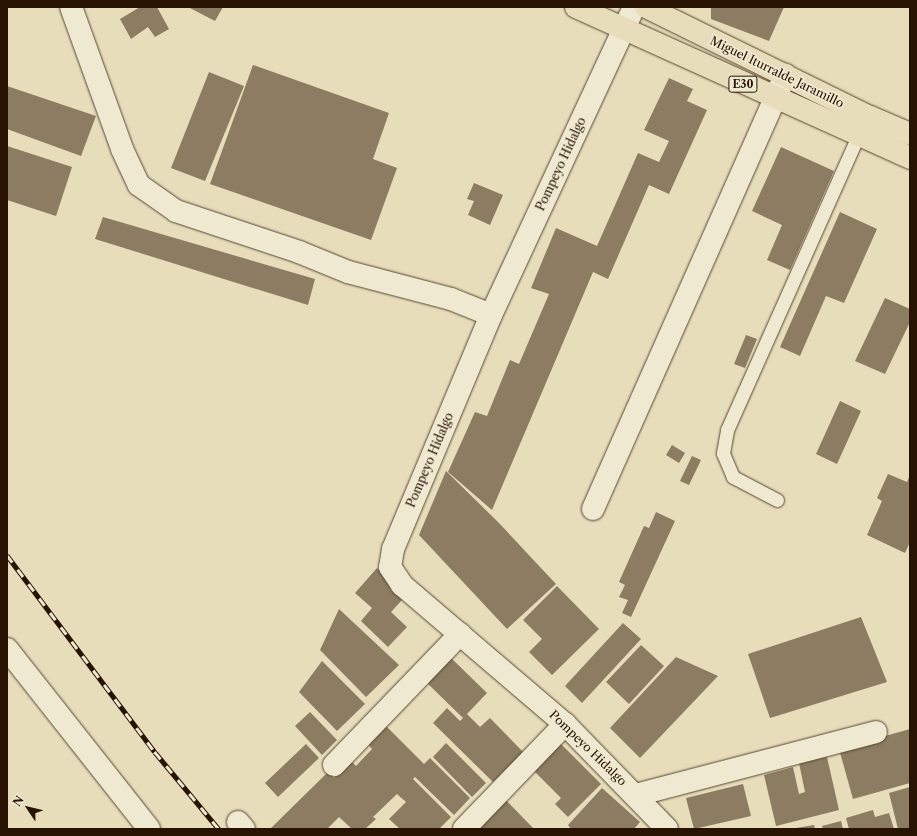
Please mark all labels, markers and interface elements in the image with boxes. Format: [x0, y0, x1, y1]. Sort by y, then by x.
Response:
street label: Miguel Iturralde Jaramillo [708, 33, 846, 111]
road number: E30 [728, 75, 758, 93]
street label: Pompeyo Hidalgo [533, 115, 589, 213]
street label: Pompeyo Hidalgo [404, 410, 456, 510]
street label: Pompeyo Hidalgo [546, 707, 630, 789]
north arrow [8, 788, 48, 828]
text: N [10, 793, 27, 809]

